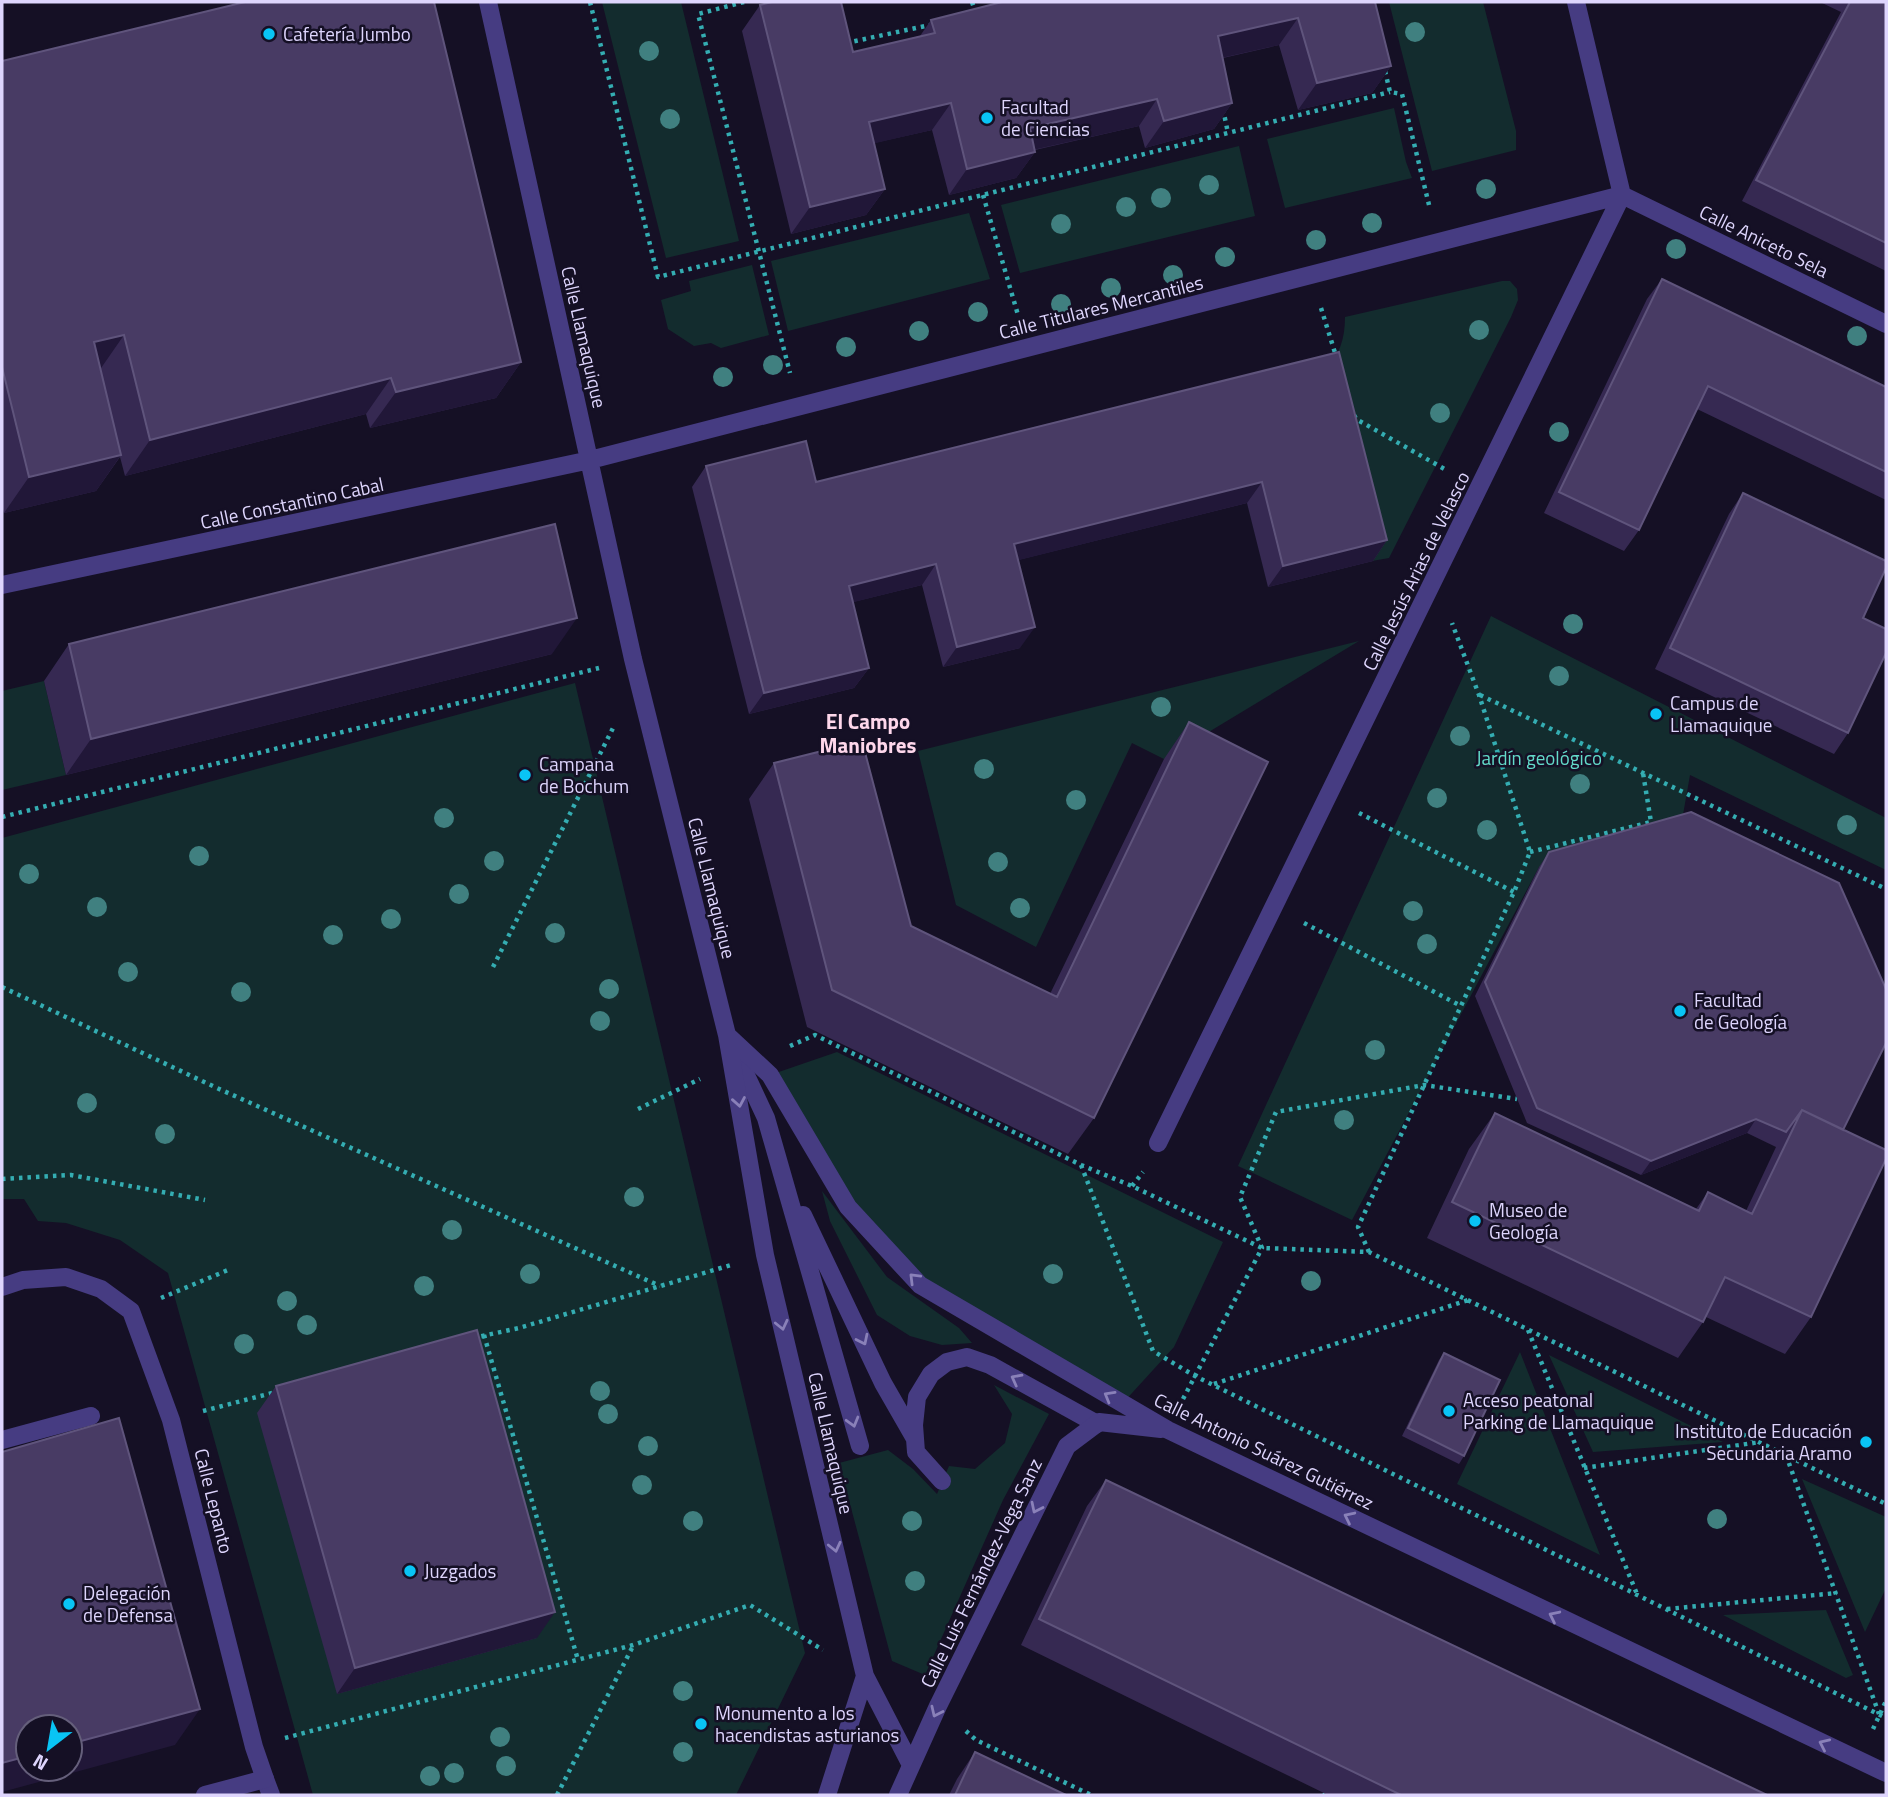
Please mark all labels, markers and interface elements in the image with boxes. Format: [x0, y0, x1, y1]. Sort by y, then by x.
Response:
place label: Cafetería Jumbo [283, 19, 411, 48]
marker: Cafetería Jumbo [261, 26, 277, 42]
place label: Facultad de Ciencias [1001, 92, 1090, 143]
marker: Facultad de Ciencias [979, 110, 995, 126]
street label: Calle Aniceto Sela [1695, 197, 1834, 285]
street label: Calle Llamaquique [554, 263, 615, 411]
street label: Calle Titulares Mercantiles [996, 267, 1206, 346]
street label: Calle Jesús Arias de Velasco [1355, 466, 1477, 675]
street label: Calle Constantino Cabal [197, 469, 386, 536]
place label: Campus de Llamaquique [1670, 688, 1772, 739]
district label: El Campo Maniobres [820, 705, 916, 761]
marker: Campus de Llamaquique [1648, 706, 1664, 722]
park label: Jardín geológico [1476, 743, 1602, 772]
place label: Campana de Bochum [539, 749, 629, 800]
marker: Campana de Bochum [517, 767, 533, 783]
street label: Calle Llamaquique [681, 814, 744, 962]
place label: Facultad de Geología [1694, 985, 1788, 1036]
marker: Facultad de Geología [1672, 1003, 1688, 1019]
one-way arrow [731, 1096, 746, 1108]
place label: Museo de Geología [1489, 1195, 1567, 1246]
marker: Museo de Geología [1467, 1213, 1483, 1229]
one-way arrow [910, 1274, 923, 1287]
one-way arrow [774, 1319, 788, 1331]
one-way arrow [854, 1333, 868, 1345]
street label: Calle Llamaquique [801, 1369, 862, 1517]
one-way arrow [1011, 1374, 1023, 1387]
street label: Calle Antonio Suárez Gutiérrez [1149, 1385, 1379, 1516]
place label: Acceso peatonal Parking de Llamaquique [1463, 1385, 1654, 1436]
one-way arrow [1103, 1391, 1116, 1404]
marker: Acceso peatonal Parking de Llamaquique [1441, 1403, 1457, 1419]
one-way arrow [844, 1415, 859, 1427]
place label: Instituto de Educación Secundaria Aramo [1675, 1416, 1852, 1467]
marker: Instituto de Educación Secundaria Aramo [1858, 1434, 1874, 1450]
street label: Calle Lepanto [187, 1445, 242, 1556]
street label: Calle Luis Fernández-Vega Sanz [912, 1453, 1049, 1692]
one-way arrow [1031, 1501, 1045, 1513]
one-way arrow [1344, 1511, 1356, 1525]
one-way arrow [826, 1541, 841, 1553]
place label: Juzgados [424, 1556, 497, 1585]
marker: Juzgados [402, 1563, 418, 1579]
place label: Delegación de Defensa [83, 1578, 173, 1629]
marker: Delegación de Defensa [61, 1596, 77, 1612]
one-way arrow [1549, 1610, 1561, 1624]
place label: Monumento a los hacendistas asturianos [715, 1698, 900, 1749]
one-way arrow [930, 1705, 944, 1717]
north arrow [14, 1713, 84, 1783]
marker: Monumento a los hacendistas asturianos [693, 1716, 709, 1732]
one-way arrow [1819, 1739, 1831, 1753]
text: N [27, 1747, 53, 1779]

